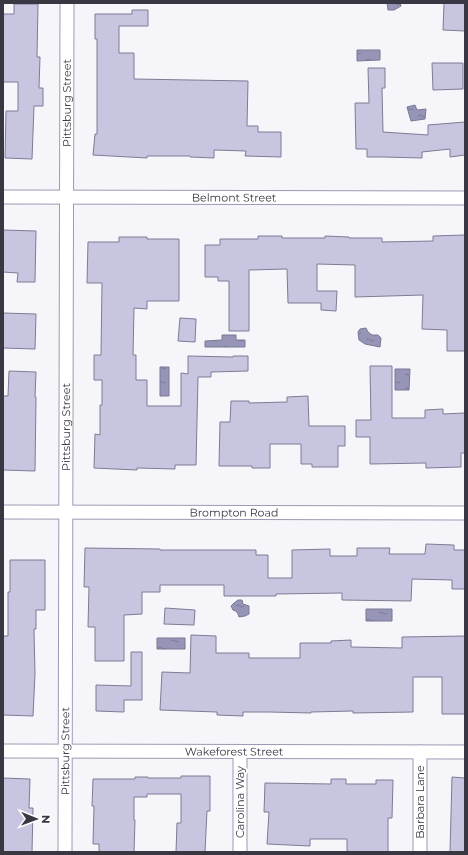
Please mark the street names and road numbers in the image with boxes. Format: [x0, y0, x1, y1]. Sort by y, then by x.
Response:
street label: Pittsburg Street [60, 59, 74, 147]
street label: Belmont Street [192, 190, 277, 205]
street label: Pittsburg Street [59, 383, 73, 471]
street label: Brompton Road [190, 505, 278, 520]
street label: Pittsburg Street [58, 707, 72, 795]
street label: Wakeforest Street [185, 744, 284, 759]
street label: Barbara Lane [413, 765, 427, 839]
street label: Carolina Way [233, 766, 247, 838]

